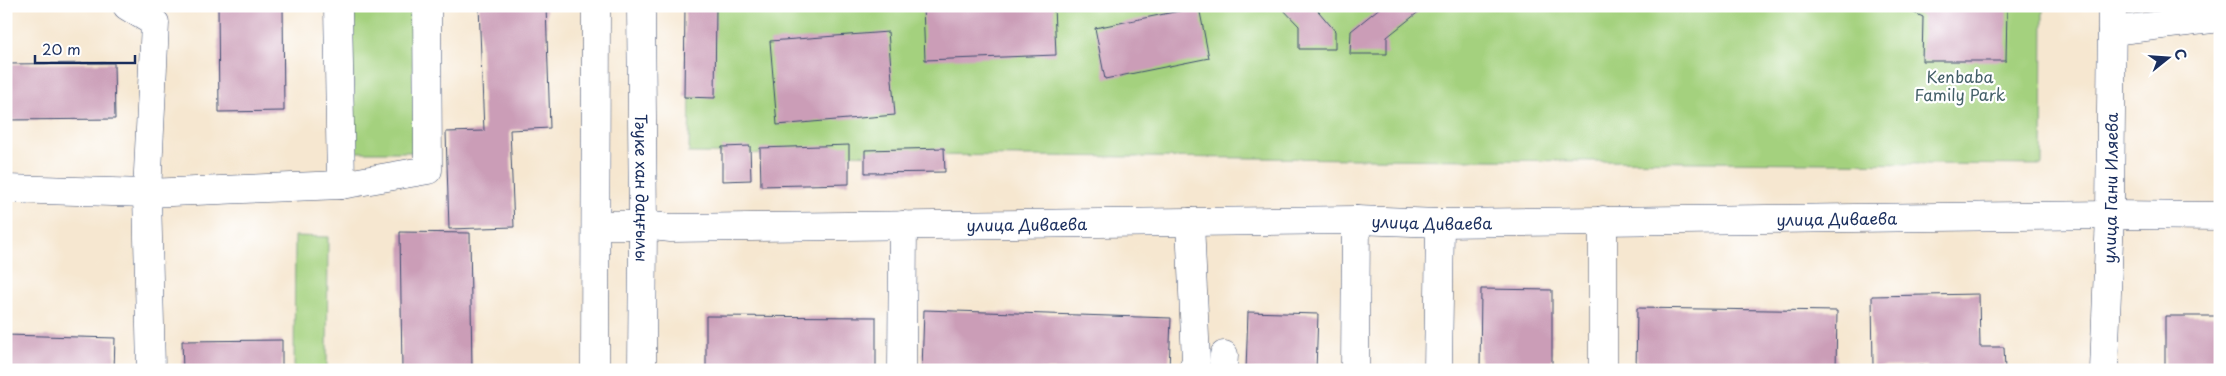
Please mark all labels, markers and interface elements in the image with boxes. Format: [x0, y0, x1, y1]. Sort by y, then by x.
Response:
scale bar [35, 32, 135, 64]
north arrow [2144, 32, 2194, 82]
text: 20 m [42, 37, 81, 60]
text: С [2169, 46, 2192, 62]
park label: Kenbaba Family Park [1914, 64, 2006, 106]
street label: улица Гани Иляева [2096, 113, 2123, 264]
street label: Тәуке хан даңғылы [630, 114, 655, 262]
street label: улица Диваева [1776, 206, 1897, 231]
street label: улица Диваева [1371, 209, 1492, 235]
street label: улица Диваева [966, 211, 1087, 237]

